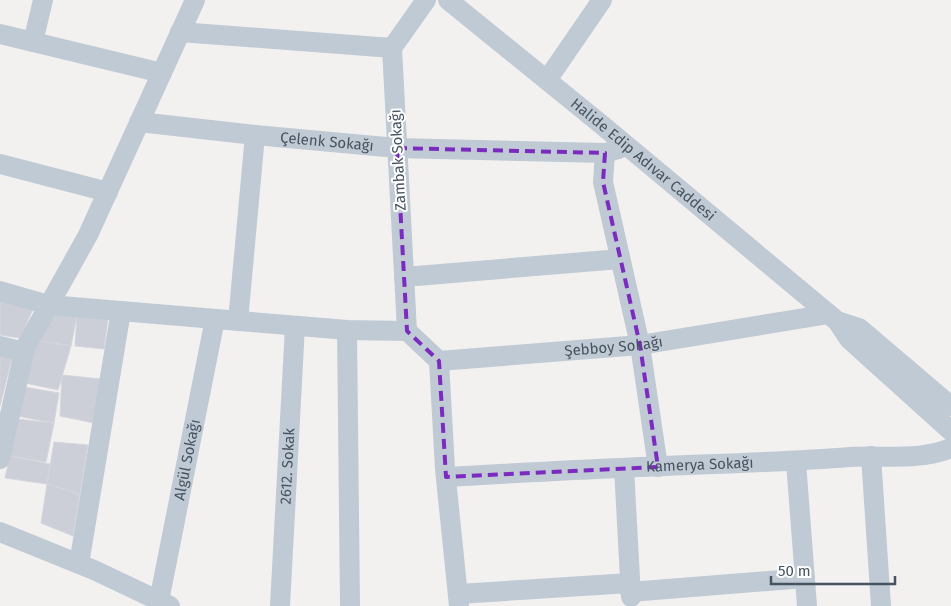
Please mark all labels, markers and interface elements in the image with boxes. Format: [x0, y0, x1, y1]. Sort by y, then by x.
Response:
street label: Halide Edip Adıvar Caddesi [567, 94, 719, 225]
street label: Zambak Sokağı [386, 109, 410, 211]
street label: Çelenk Sokağı [279, 128, 374, 155]
street label: Şebboy Sokağı [564, 332, 664, 360]
street label: Algül Sokağı [170, 418, 204, 502]
street label: 2612. Sokak [276, 427, 299, 505]
street label: Kamerya Sokağı [646, 454, 754, 476]
scale bar [771, 554, 895, 586]
text: 50 m [778, 562, 811, 580]

